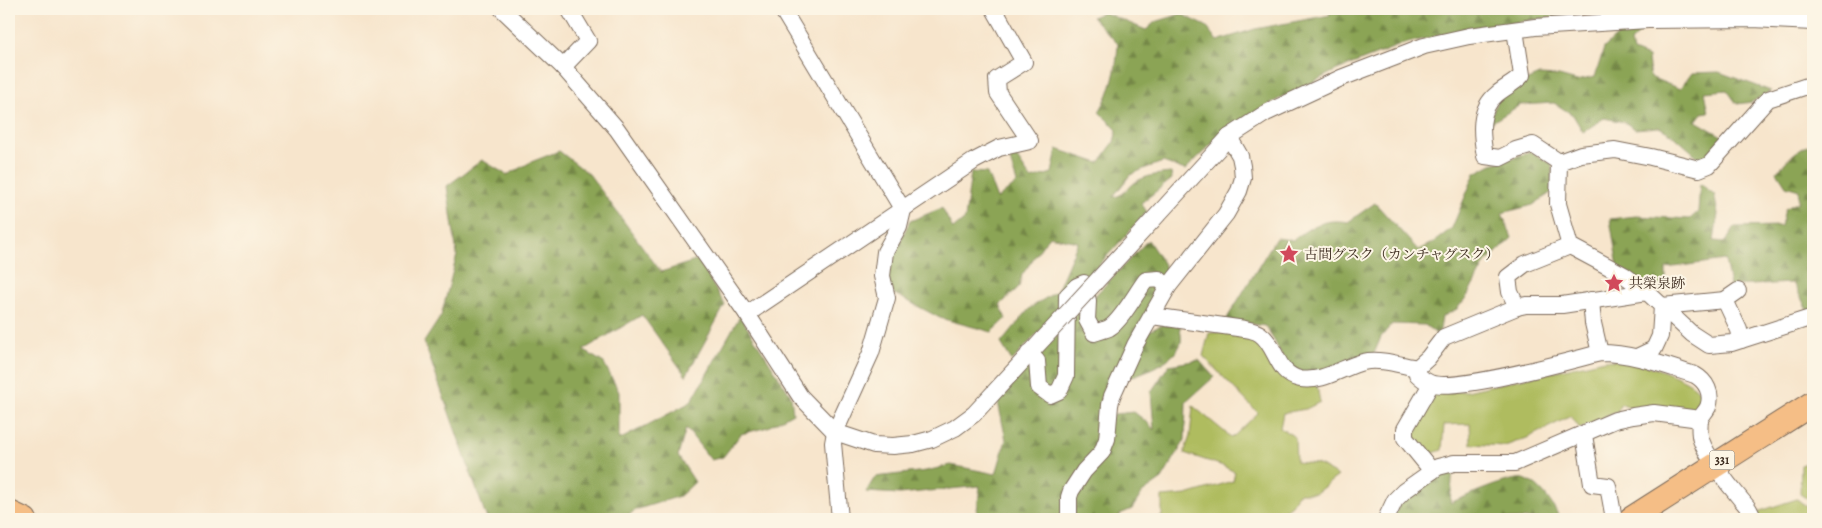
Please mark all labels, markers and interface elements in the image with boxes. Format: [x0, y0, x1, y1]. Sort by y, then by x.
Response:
place icon: 古間グスク（カンチャグスク） [1278, 243, 1300, 265]
place label: 古間グスク（カンチャグスク） [1304, 245, 1499, 264]
place icon: 共榮泉跡 [1603, 272, 1625, 294]
place label: 共榮泉跡 [1629, 274, 1685, 293]
road number: 331 [1710, 450, 1734, 470]

